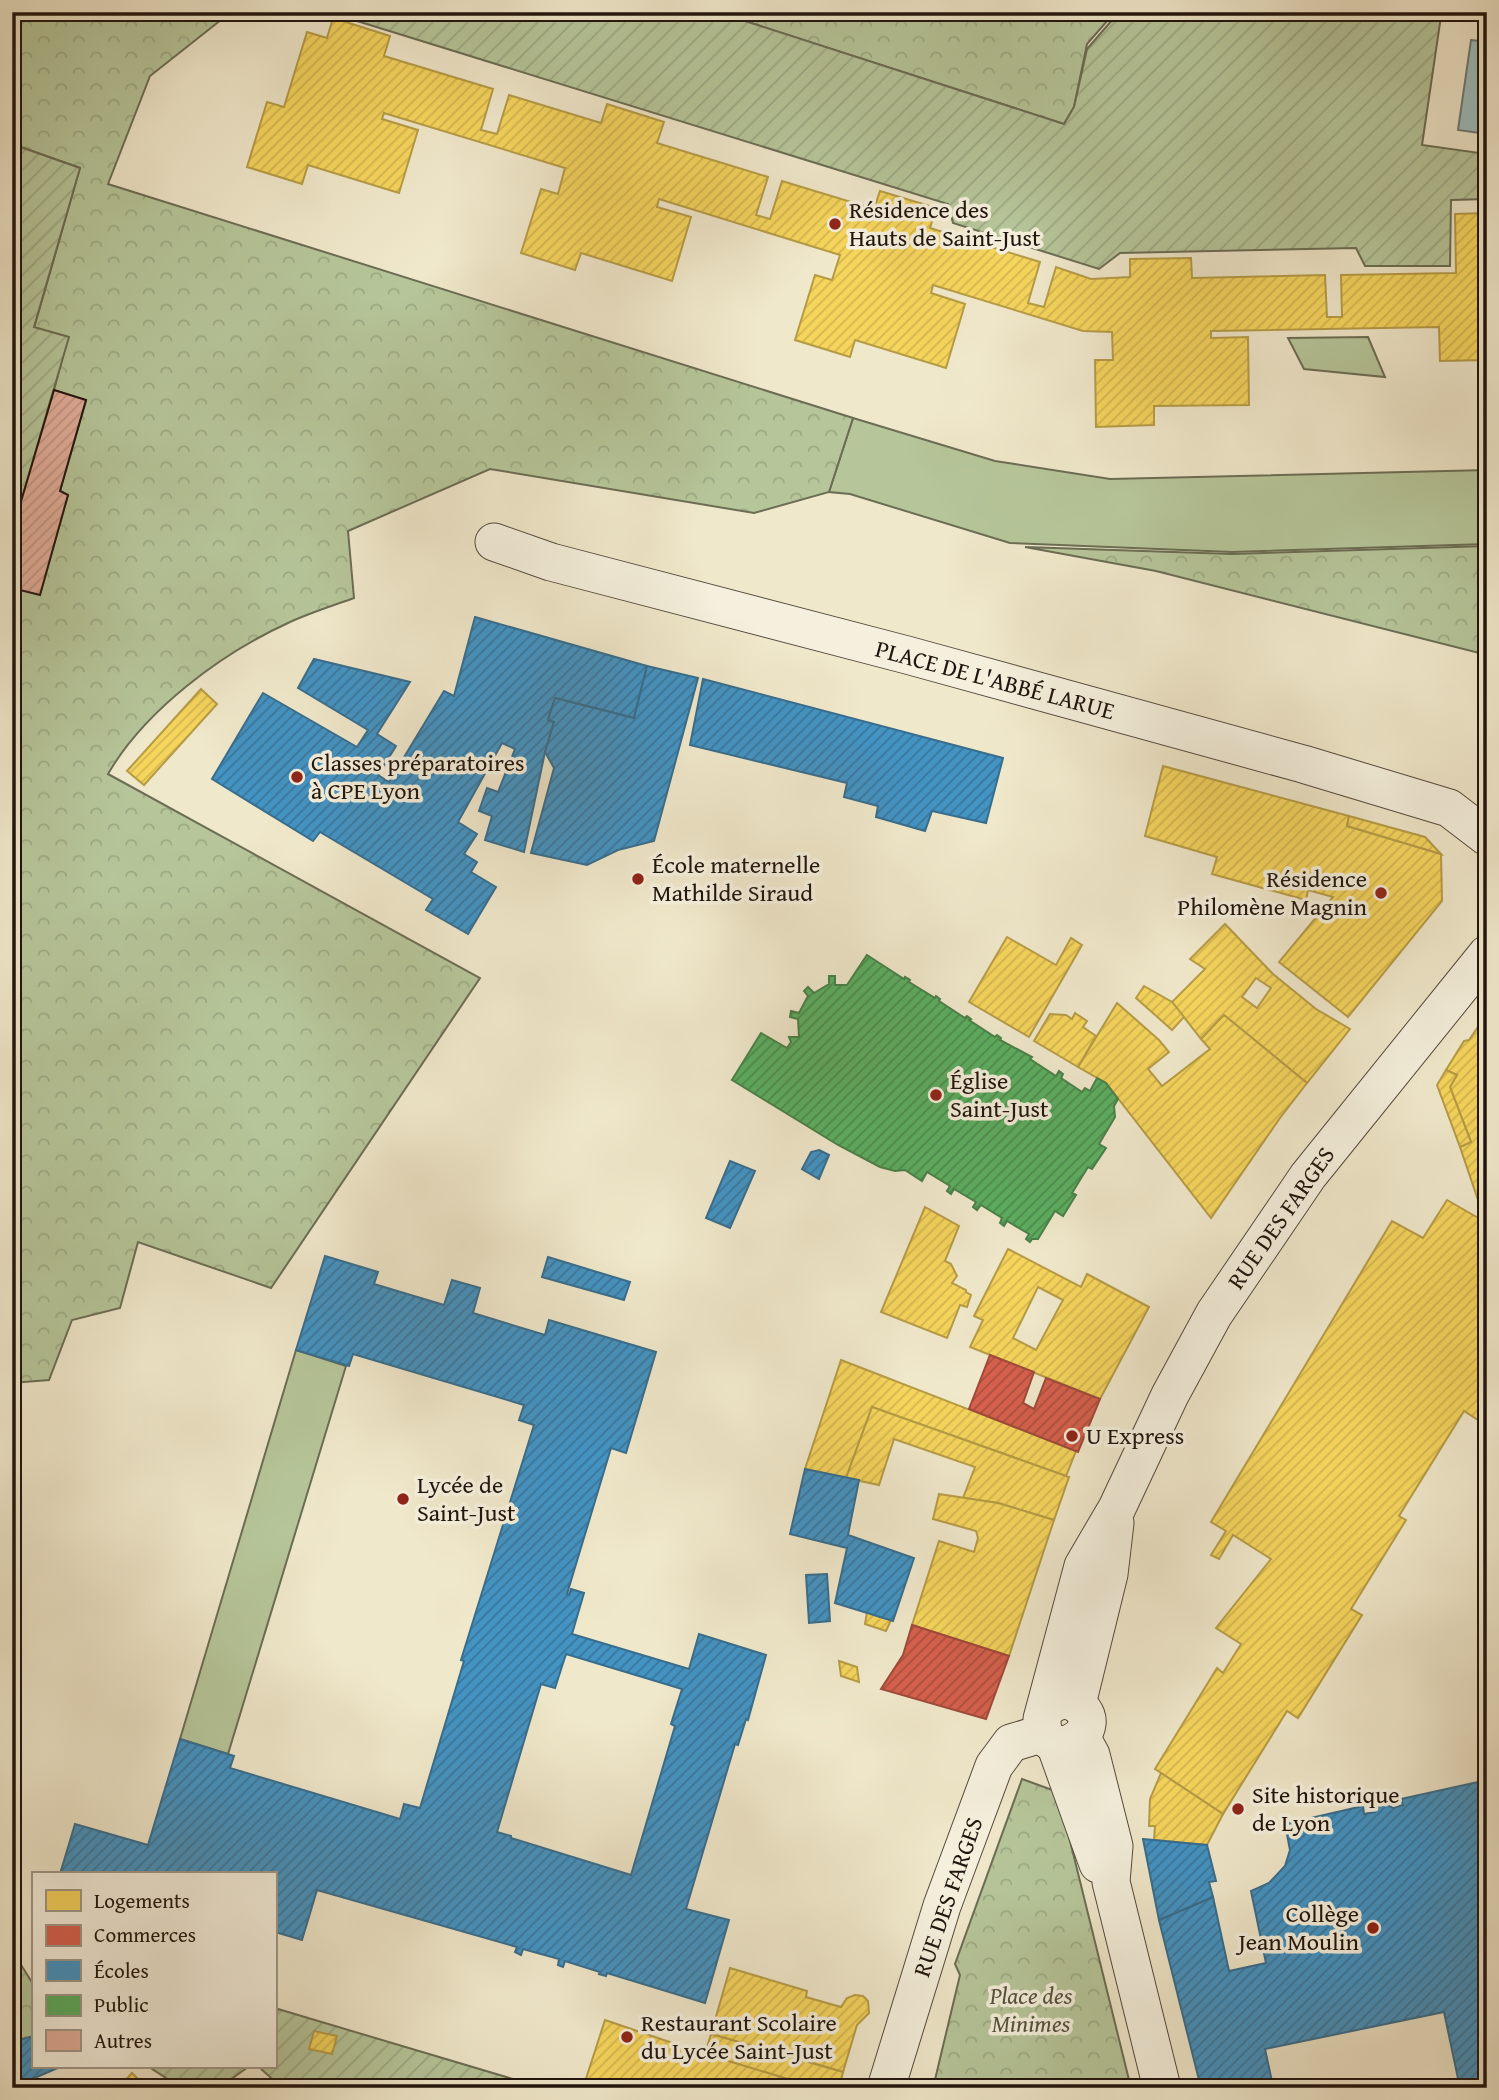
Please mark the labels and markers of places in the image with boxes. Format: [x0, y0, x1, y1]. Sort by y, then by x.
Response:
place label: Résidence des Hauts de Saint-Just [849, 192, 1041, 255]
marker: Résidence des Hauts de Saint-Just [827, 216, 843, 232]
place label: Classes préparatoires à CPE Lyon [311, 745, 524, 808]
marker: Classes préparatoires à CPE Lyon [289, 769, 305, 785]
place label: École maternelle Mathilde Siraud [652, 847, 820, 910]
place label: Résidence Philomène Magnin [1177, 861, 1368, 924]
marker: École maternelle Mathilde Siraud [630, 871, 646, 887]
marker: Résidence Philomène Magnin [1373, 885, 1389, 901]
place label: Église Saint-Just [950, 1063, 1049, 1126]
marker: Église Saint-Just [928, 1087, 944, 1103]
place label: U Express [1086, 1418, 1184, 1453]
marker: U Express [1064, 1428, 1080, 1444]
place label: Lycée de Saint-Just [417, 1467, 516, 1530]
marker: Lycée de Saint-Just [395, 1491, 411, 1507]
place label: Site historique de Lyon [1252, 1777, 1399, 1840]
marker: Site historique de Lyon [1230, 1801, 1246, 1817]
place label: Collège Jean Moulin [1235, 1896, 1360, 1959]
marker: Collège Jean Moulin [1365, 1920, 1381, 1936]
place label: Restaurant Scolaire du Lycée Saint-Just [641, 2005, 837, 2068]
marker: Restaurant Scolaire du Lycée Saint-Just [619, 2029, 635, 2045]

